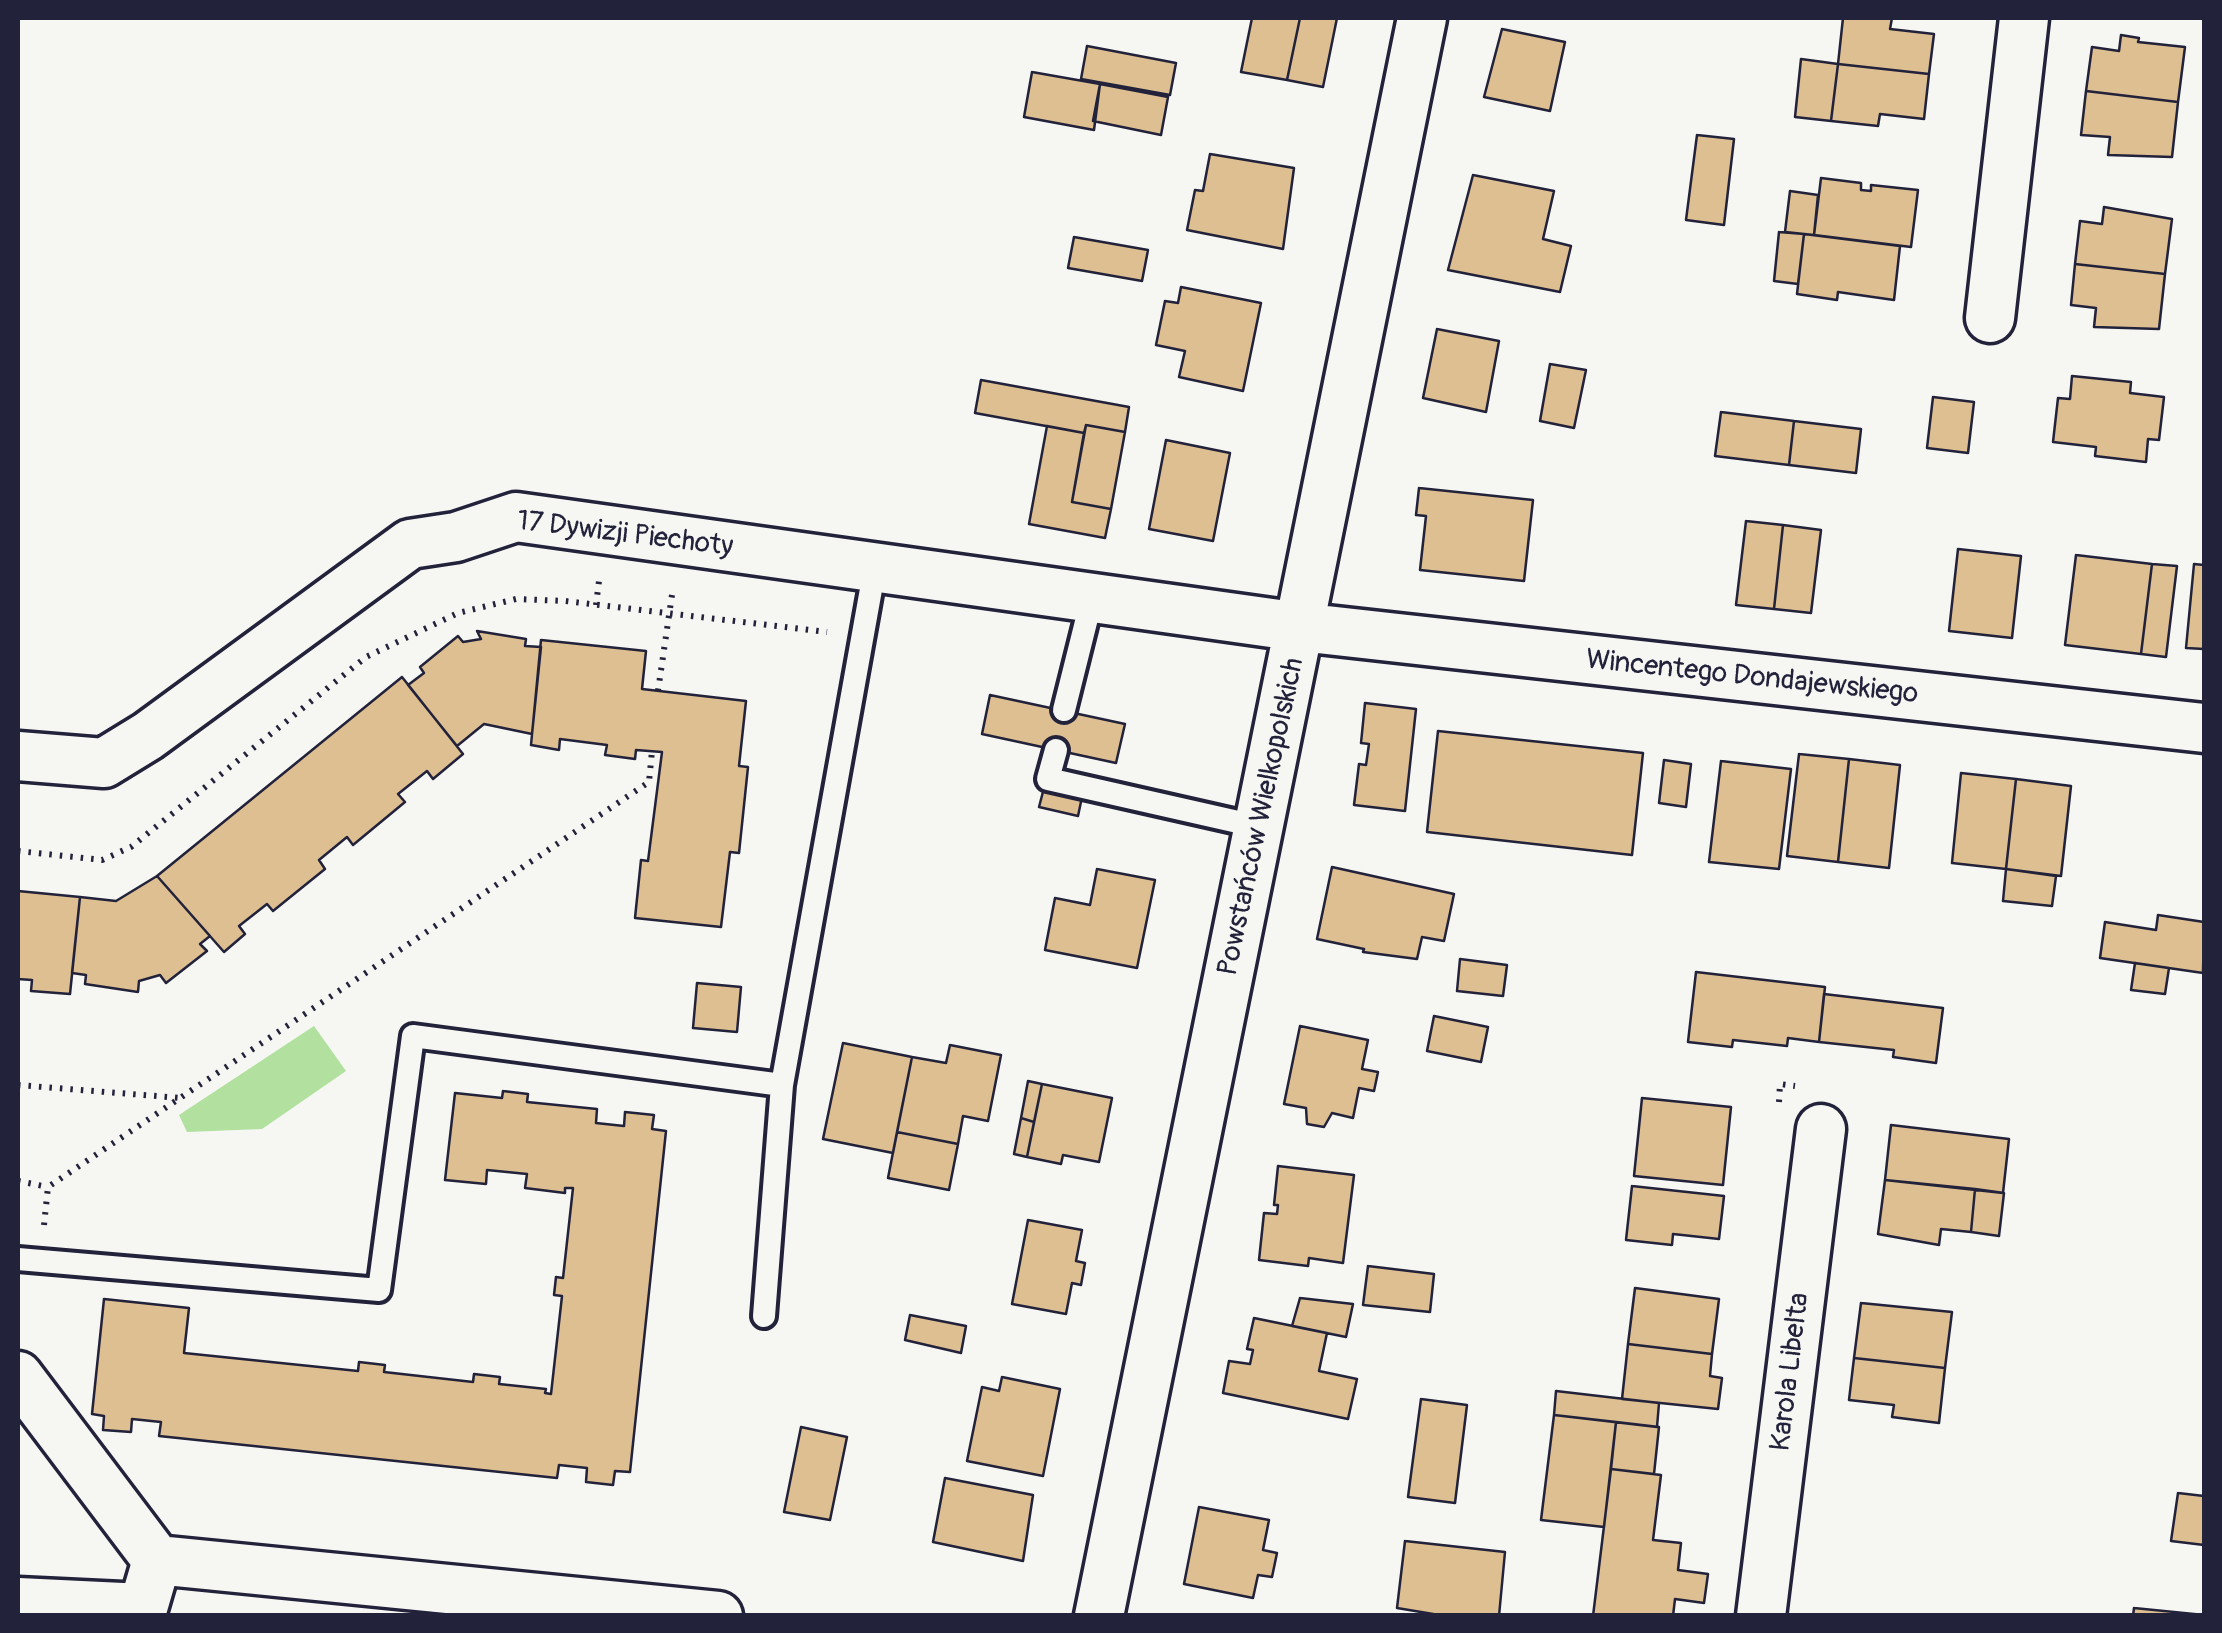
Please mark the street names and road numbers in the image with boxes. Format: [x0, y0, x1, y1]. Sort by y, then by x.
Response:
street label: 17 Dywizji Piechoty [515, 505, 735, 565]
street label: Wincentego Dondajewskiego [1584, 644, 1920, 712]
street label: Powstańców Wielkopolskich [1212, 655, 1312, 979]
street label: Karola Libelta [1765, 1291, 1817, 1453]

